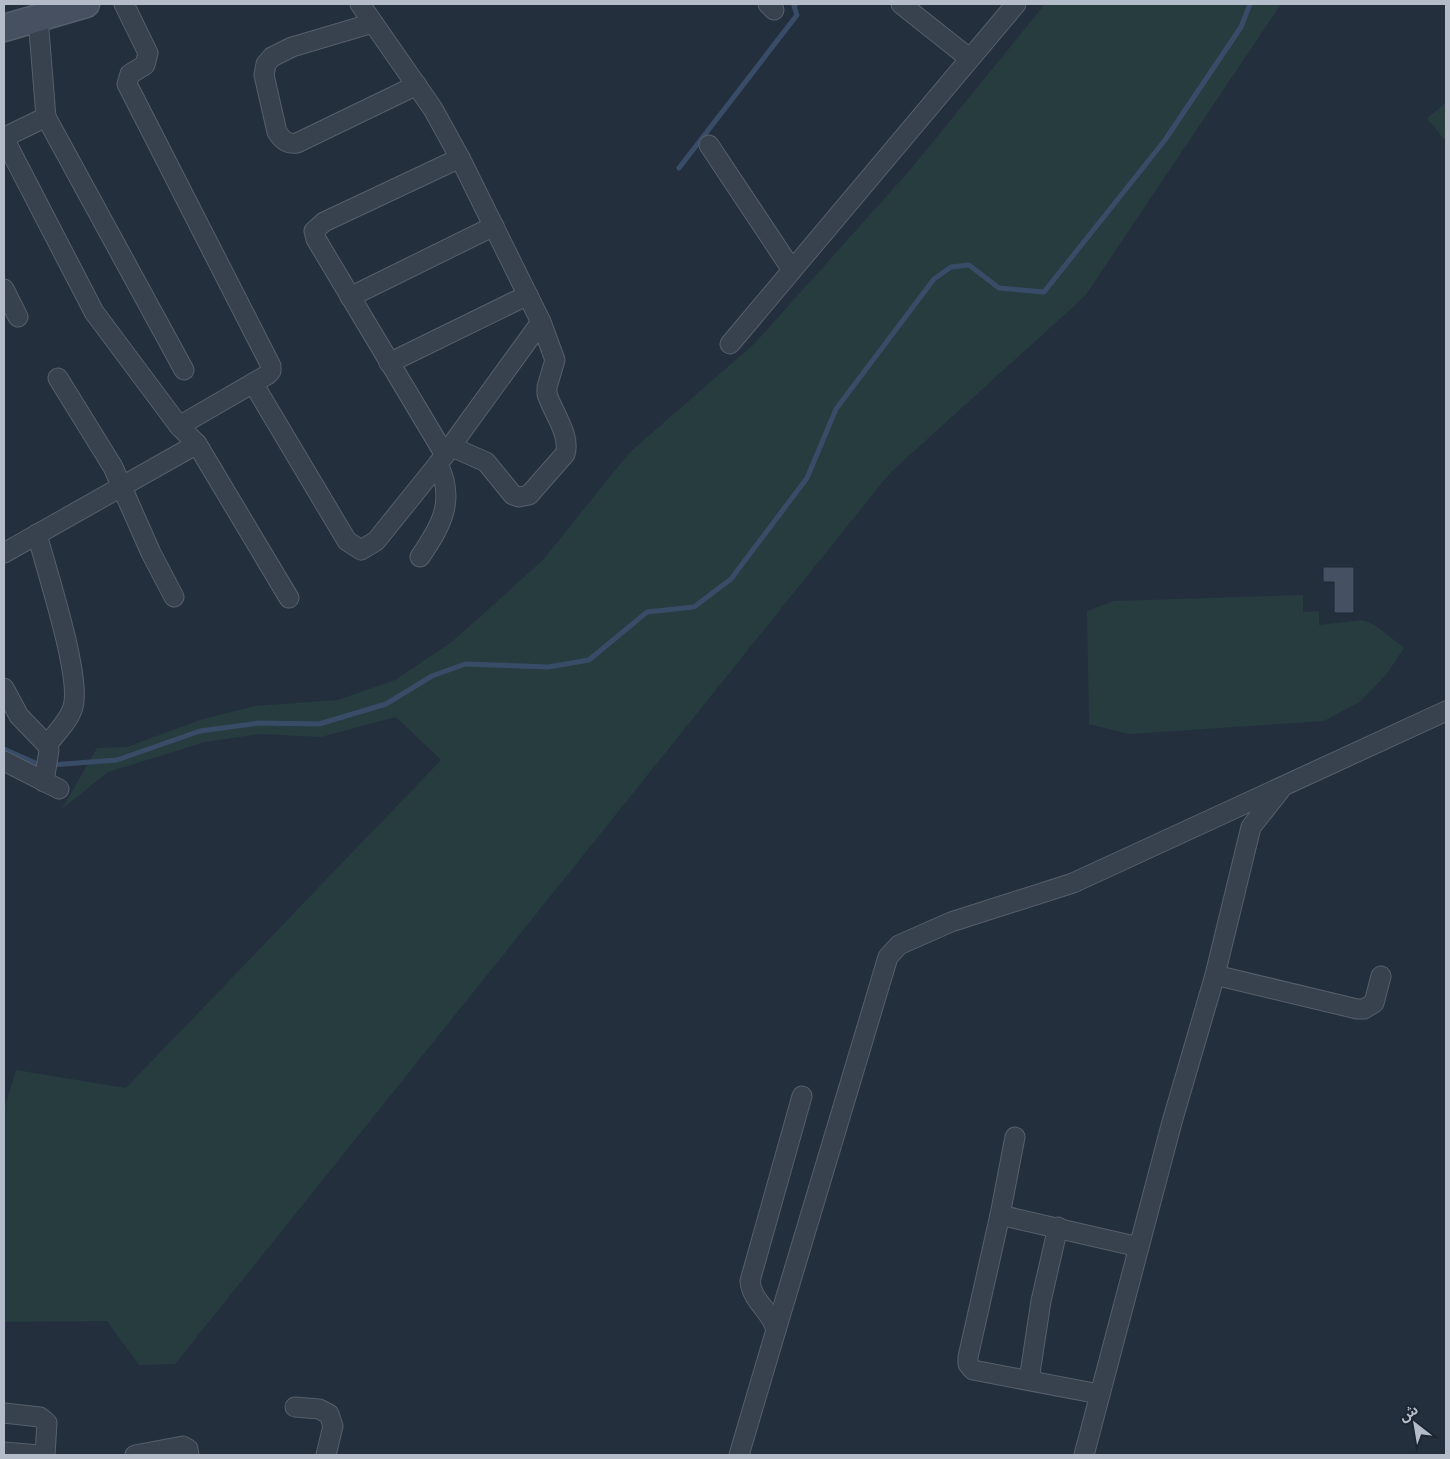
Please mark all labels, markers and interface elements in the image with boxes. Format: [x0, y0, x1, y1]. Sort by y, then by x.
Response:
north arrow [1390, 1399, 1440, 1449]
text: ش [1395, 1400, 1421, 1426]

